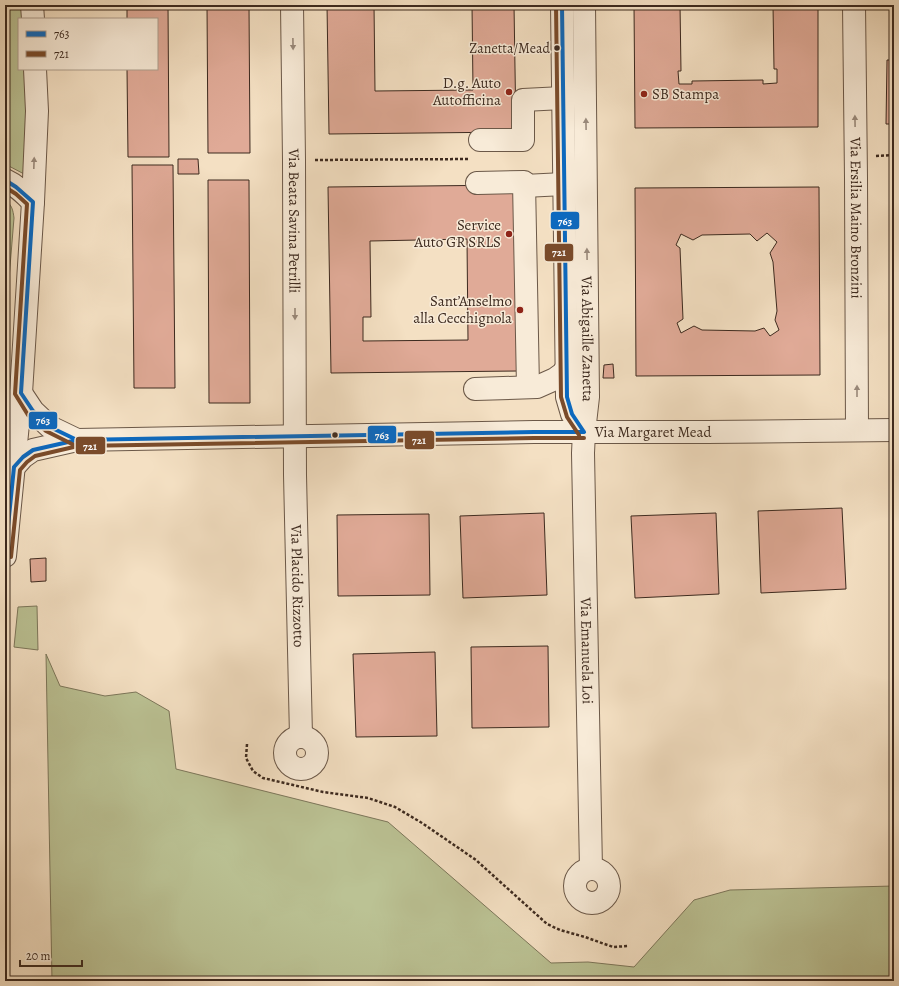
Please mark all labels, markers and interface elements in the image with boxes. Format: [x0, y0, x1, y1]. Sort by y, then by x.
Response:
legend [18, 18, 158, 70]
text: 763 [54, 26, 70, 42]
one-way arrow [290, 38, 296, 51]
place label: Zanetta/Mead [469, 39, 550, 58]
marker: Zanetta/Mead [552, 43, 562, 53]
text: 721 [54, 46, 69, 62]
place label: D.g. Auto Autofficina [432, 73, 501, 110]
place label: SB Stampa [652, 84, 719, 104]
marker: D.g. Auto Autofficina [504, 87, 514, 97]
marker: SB Stampa [639, 89, 649, 99]
one-way arrow [852, 114, 858, 127]
one-way arrow [583, 117, 589, 130]
street label: Via Ersilia Maino Bronzini [846, 136, 866, 299]
street label: Via Beata Savina Petrilli [284, 148, 304, 293]
one-way arrow [31, 157, 38, 169]
line badge: 763 [550, 211, 580, 230]
text: 763 [558, 214, 573, 229]
place label: Service Auto GR SRLS [413, 215, 501, 252]
marker: Service Auto GR SRLS [504, 229, 514, 239]
line badge: 721 [544, 243, 574, 262]
text: 721 [552, 245, 566, 260]
one-way arrow [584, 247, 590, 260]
street label: Via Abigaille Zanetta [577, 275, 598, 403]
place label: Sant’Anselmo alla Cecchignola [413, 291, 512, 328]
marker: Sant’Anselmo alla Cecchignola [515, 305, 525, 315]
one-way arrow [292, 308, 298, 321]
one-way arrow [854, 384, 860, 397]
line badge: 763 [28, 411, 58, 430]
text: 763 [36, 413, 51, 428]
street label: Via Margaret Mead [594, 422, 713, 442]
line badge: 763 [367, 425, 397, 444]
text: 763 [375, 428, 390, 443]
unlabelled marker [330, 430, 340, 440]
line badge: 721 [404, 430, 435, 450]
text: 721 [412, 433, 426, 448]
line badge: 721 [75, 436, 106, 455]
text: 721 [83, 439, 97, 454]
street label: Via Placido Rizzotto [286, 523, 309, 648]
street label: Via Emanuela Loi [576, 596, 598, 704]
scale bar [20, 942, 82, 968]
text: 20 m [26, 948, 50, 964]

